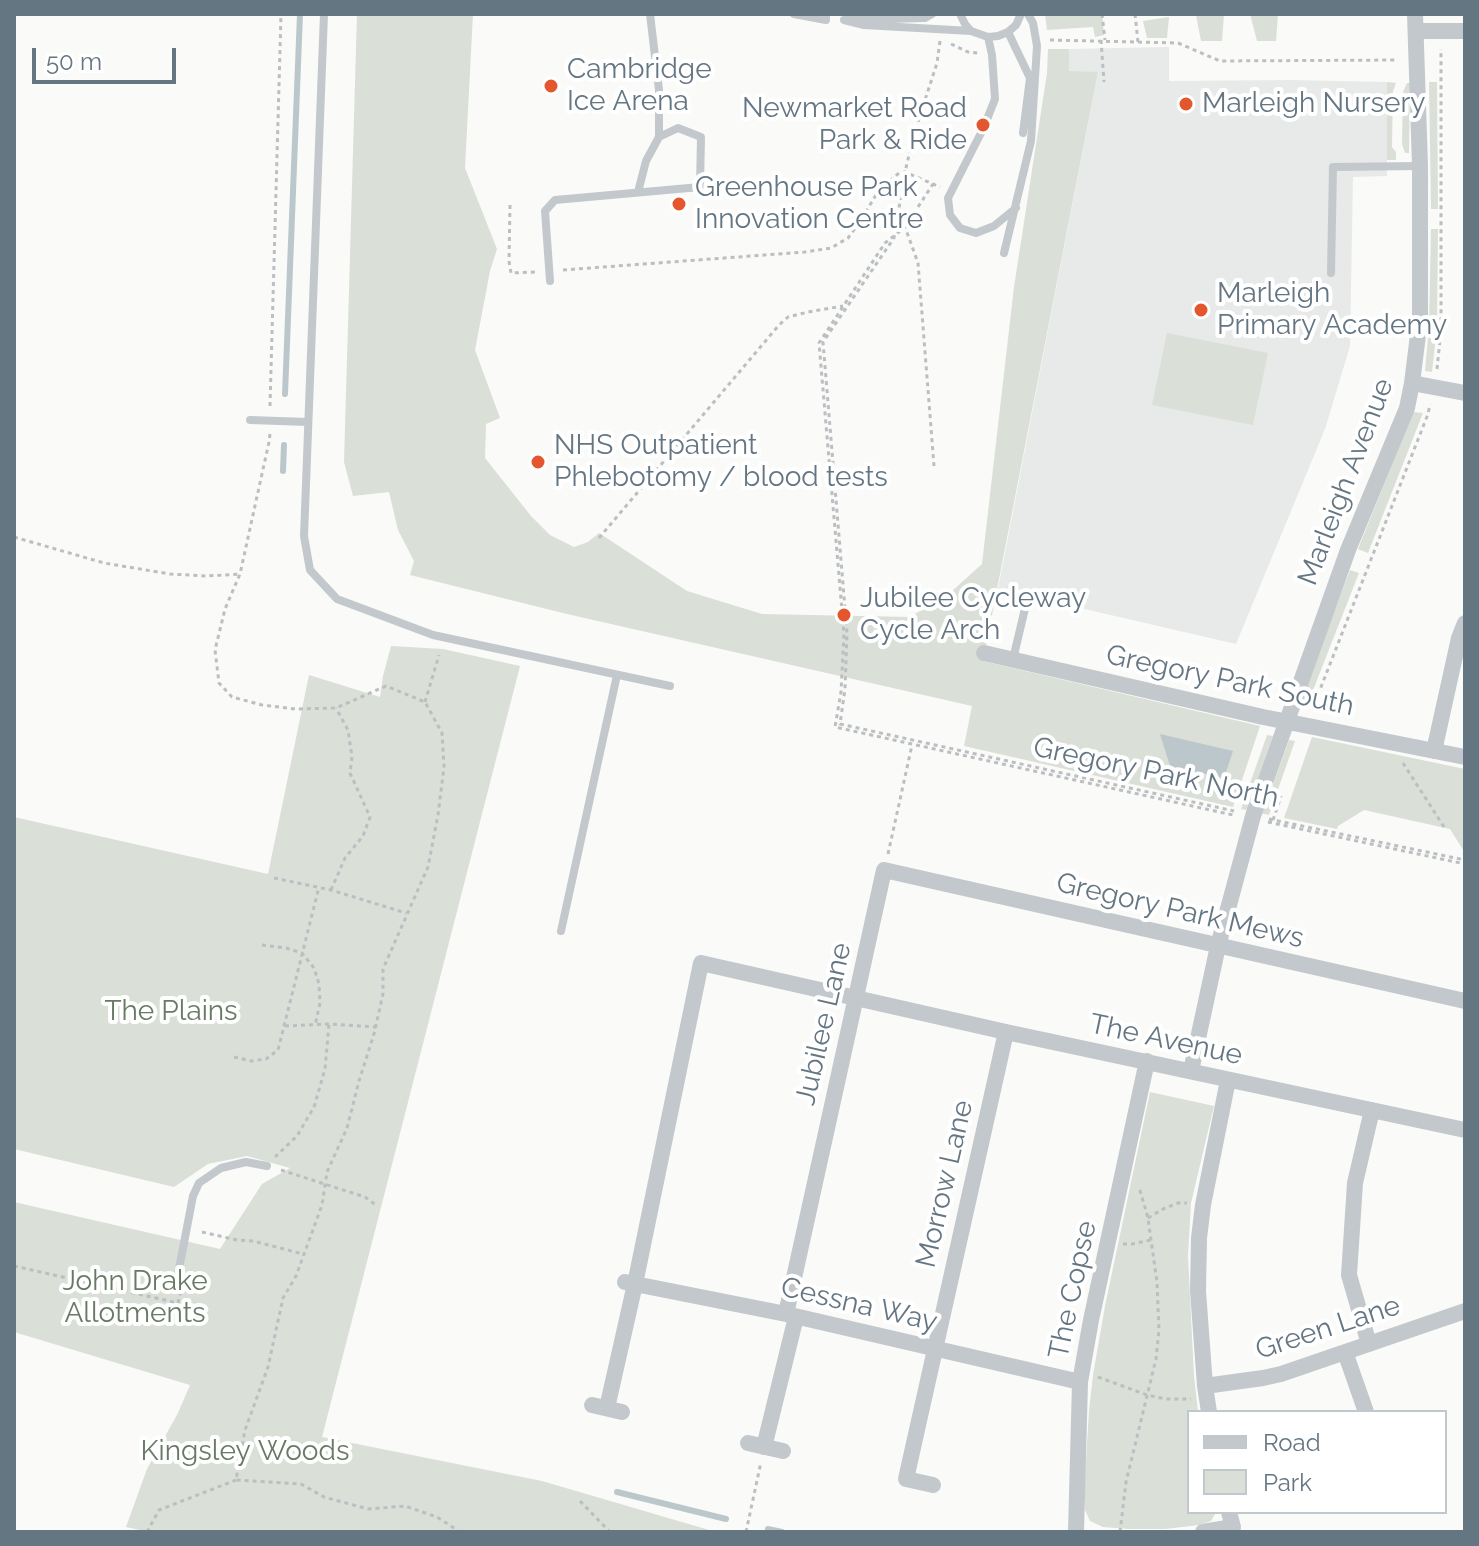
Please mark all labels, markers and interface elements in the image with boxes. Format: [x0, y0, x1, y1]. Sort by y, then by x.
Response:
scale bar [36, 32, 180, 82]
text: 50 m [46, 47, 102, 76]
place label: Cambridge Ice Arena [567, 53, 712, 119]
marker: Cambridge Ice Arena [542, 77, 560, 95]
place label: Marleigh Nursery [1202, 87, 1425, 121]
place label: Newmarket Road Park & Ride [742, 92, 967, 158]
marker: Marleigh Nursery [1177, 95, 1195, 113]
marker: Newmarket Road Park & Ride [974, 116, 992, 134]
place label: Greenhouse Park Innovation Centre [695, 171, 923, 237]
marker: Greenhouse Park Innovation Centre [670, 195, 688, 213]
place label: Marleigh Primary Academy [1217, 277, 1447, 343]
marker: Marleigh Primary Academy [1192, 301, 1210, 319]
street label: Marleigh Avenue [1291, 374, 1401, 590]
place label: NHS Outpatient Phlebotomy / blood tests [554, 429, 888, 495]
marker: NHS Outpatient Phlebotomy / blood tests [529, 453, 547, 471]
place label: Jubilee Cycleway Cycle Arch [860, 582, 1086, 648]
marker: Jubilee Cycleway Cycle Arch [835, 606, 853, 624]
street label: Gregory Park South [1103, 638, 1357, 724]
street label: Gregory Park North [1030, 731, 1282, 815]
street label: Gregory Park Mews [1053, 866, 1307, 956]
street label: Jubilee Lane [789, 940, 859, 1108]
park label: The Plains [104, 995, 238, 1029]
street label: The Avenue [1087, 1007, 1245, 1073]
street label: Morrow Lane [909, 1097, 981, 1271]
street label: The Copse [1042, 1218, 1104, 1362]
park label: John Drake Allotments [62, 1265, 208, 1331]
street label: Cessna Way [778, 1271, 940, 1339]
street label: Green Lane [1251, 1289, 1405, 1367]
legend [1187, 1410, 1447, 1514]
text: Road [1263, 1428, 1321, 1457]
park label: Kingsley Woods [141, 1435, 349, 1469]
text: Park [1263, 1468, 1312, 1497]

